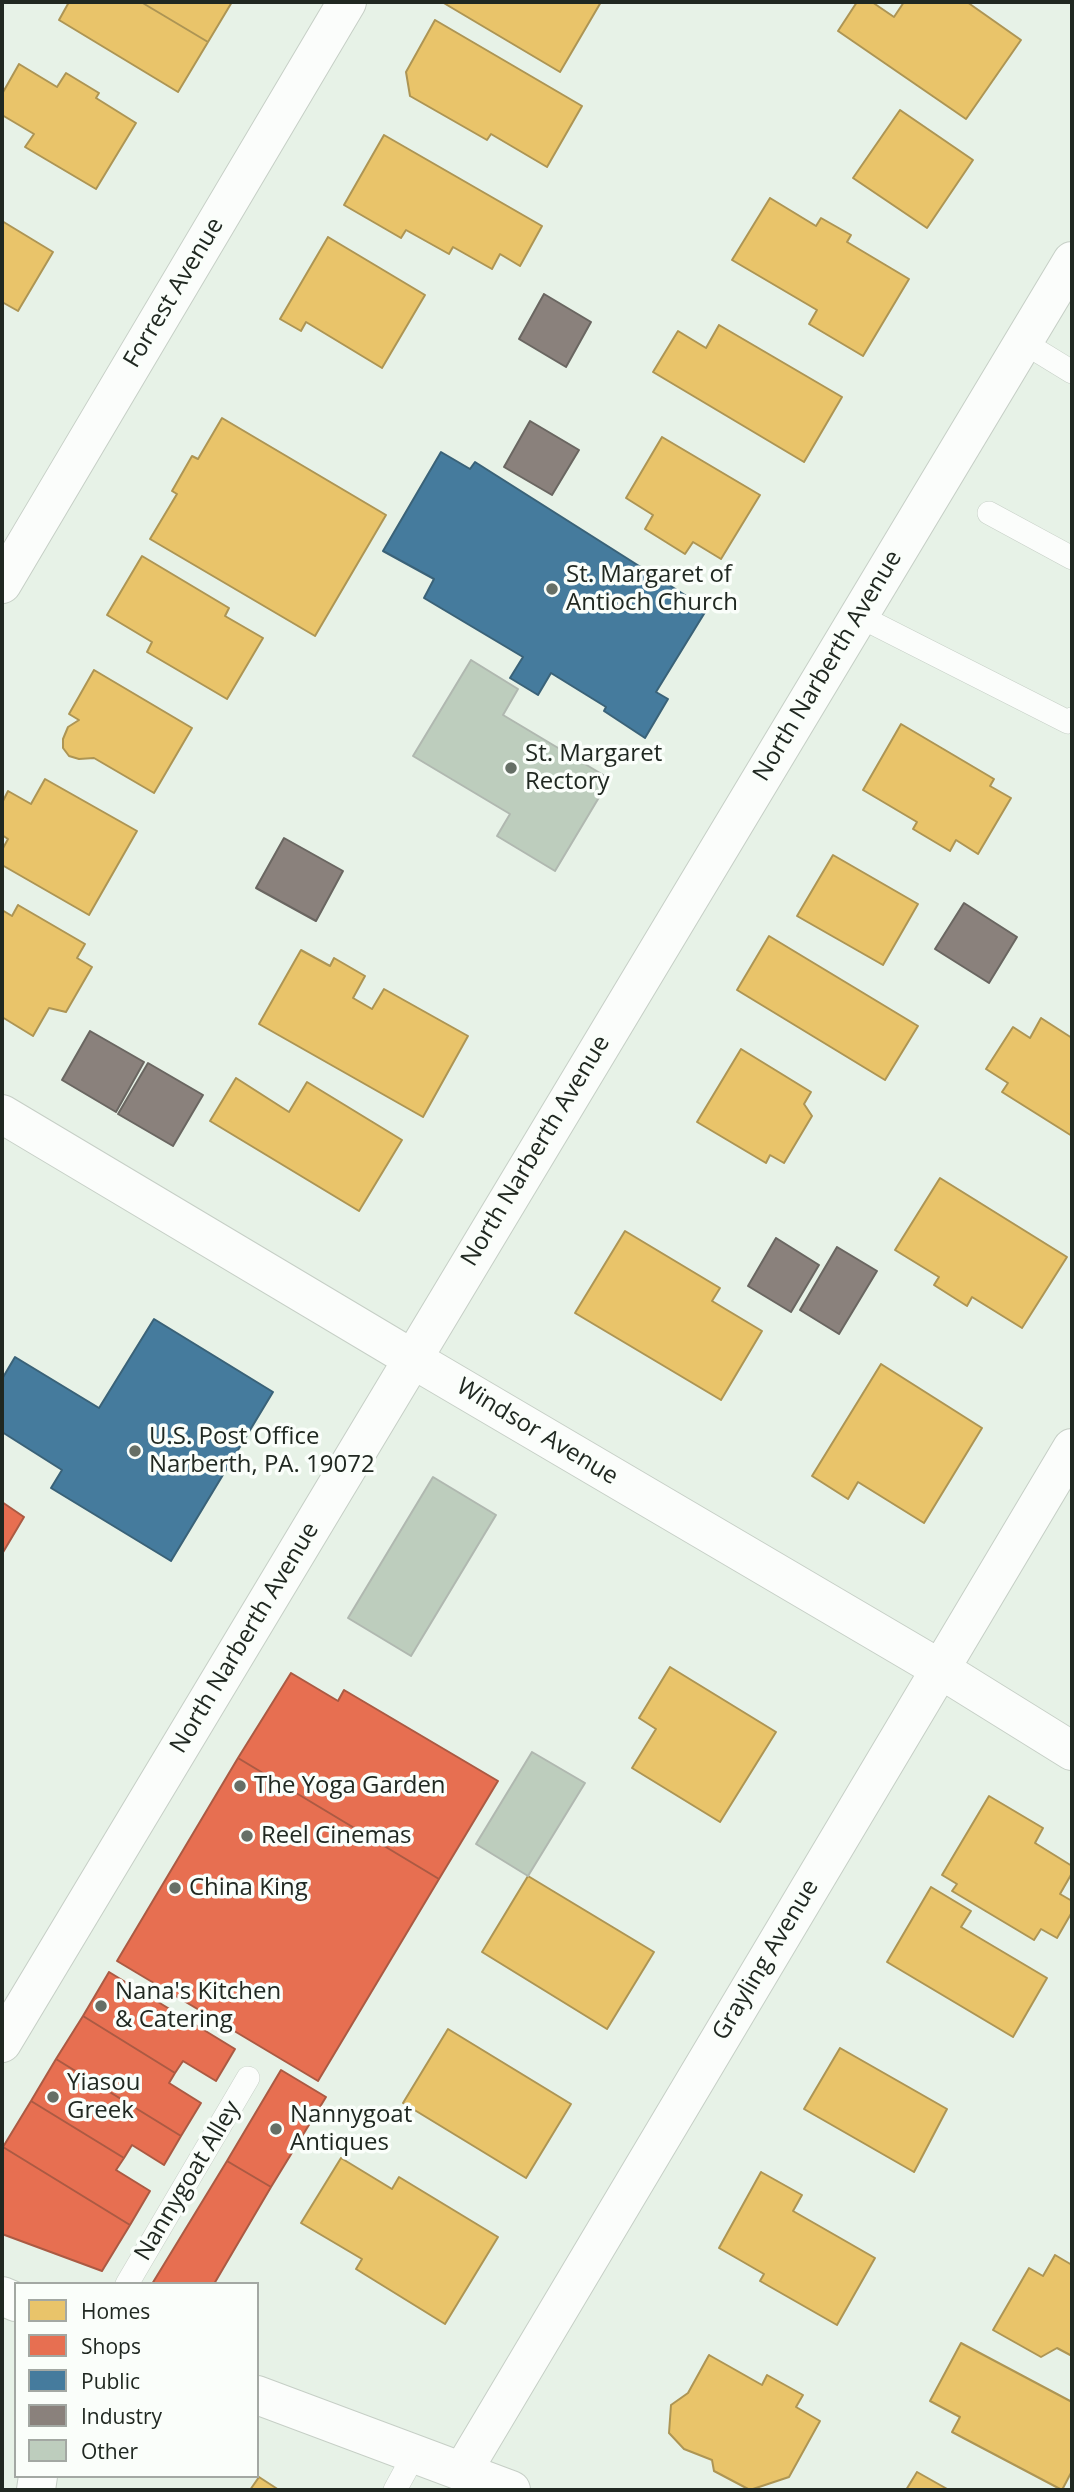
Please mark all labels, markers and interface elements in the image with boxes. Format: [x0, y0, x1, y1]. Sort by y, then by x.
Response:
street label: Forrest Avenue [118, 213, 230, 373]
street label: North Narberth Avenue [748, 545, 908, 787]
place label: St. Margaret of Antioch Church [566, 561, 738, 617]
marker: St. Margaret of Antioch Church [544, 581, 560, 597]
place label: St. Margaret Rectory [525, 740, 662, 796]
marker: St. Margaret Rectory [503, 760, 519, 776]
street label: North Narberth Avenue [456, 1030, 616, 1272]
street label: Windsor Avenue [451, 1373, 623, 1491]
place label: U.S. Post Office Narberth, PA. 19072 [149, 1423, 375, 1479]
marker: U.S. Post Office Narberth, PA. 19072 [127, 1443, 143, 1459]
street label: North Narberth Avenue [165, 1517, 325, 1759]
place label: The Yoga Garden [254, 1772, 446, 1800]
marker: The Yoga Garden [232, 1778, 248, 1794]
place label: Reel Cinemas [261, 1822, 411, 1850]
marker: Reel Cinemas [239, 1828, 255, 1844]
place label: China King [189, 1874, 308, 1902]
street label: Grayling Avenue [707, 1874, 825, 2046]
marker: China King [167, 1880, 183, 1896]
place label: Nana's Kitchen & Catering [115, 1978, 281, 2034]
marker: Nana's Kitchen & Catering [93, 1998, 109, 2014]
place label: Yiasou Greek [67, 2069, 140, 2125]
marker: Yiasou Greek [45, 2089, 61, 2105]
street label: Nannygoat Alley [129, 2096, 247, 2266]
place label: Nannygoat Antiques [290, 2101, 412, 2157]
marker: Nannygoat Antiques [268, 2121, 284, 2137]
legend [14, 2282, 259, 2478]
text: Homes [81, 2297, 150, 2325]
text: Shops [81, 2332, 141, 2360]
text: Public [81, 2367, 140, 2395]
text: Industry [81, 2402, 162, 2430]
text: Other [81, 2437, 138, 2465]

